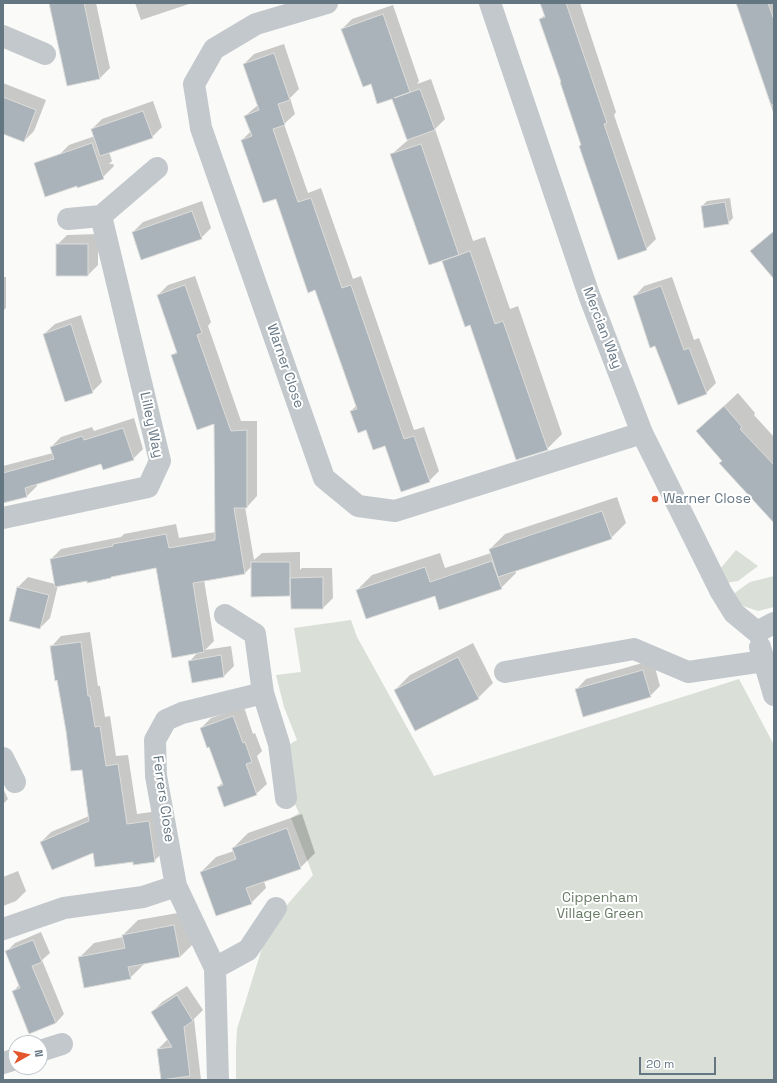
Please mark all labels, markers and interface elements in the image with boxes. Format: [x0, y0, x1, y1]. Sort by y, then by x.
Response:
street label: Mercian Way [579, 285, 625, 371]
street label: Warner Close [263, 322, 307, 410]
street label: Lilley Way [136, 391, 166, 459]
place label: Warner Close [663, 491, 751, 507]
marker: Warner Close [650, 494, 660, 504]
street label: Ferrers Close [149, 755, 177, 843]
park label: Cippenham Village Green [556, 890, 644, 922]
north arrow [8, 1035, 48, 1075]
text: N [31, 1049, 46, 1058]
scale bar [641, 1049, 718, 1075]
text: 20 m [646, 1056, 674, 1072]

